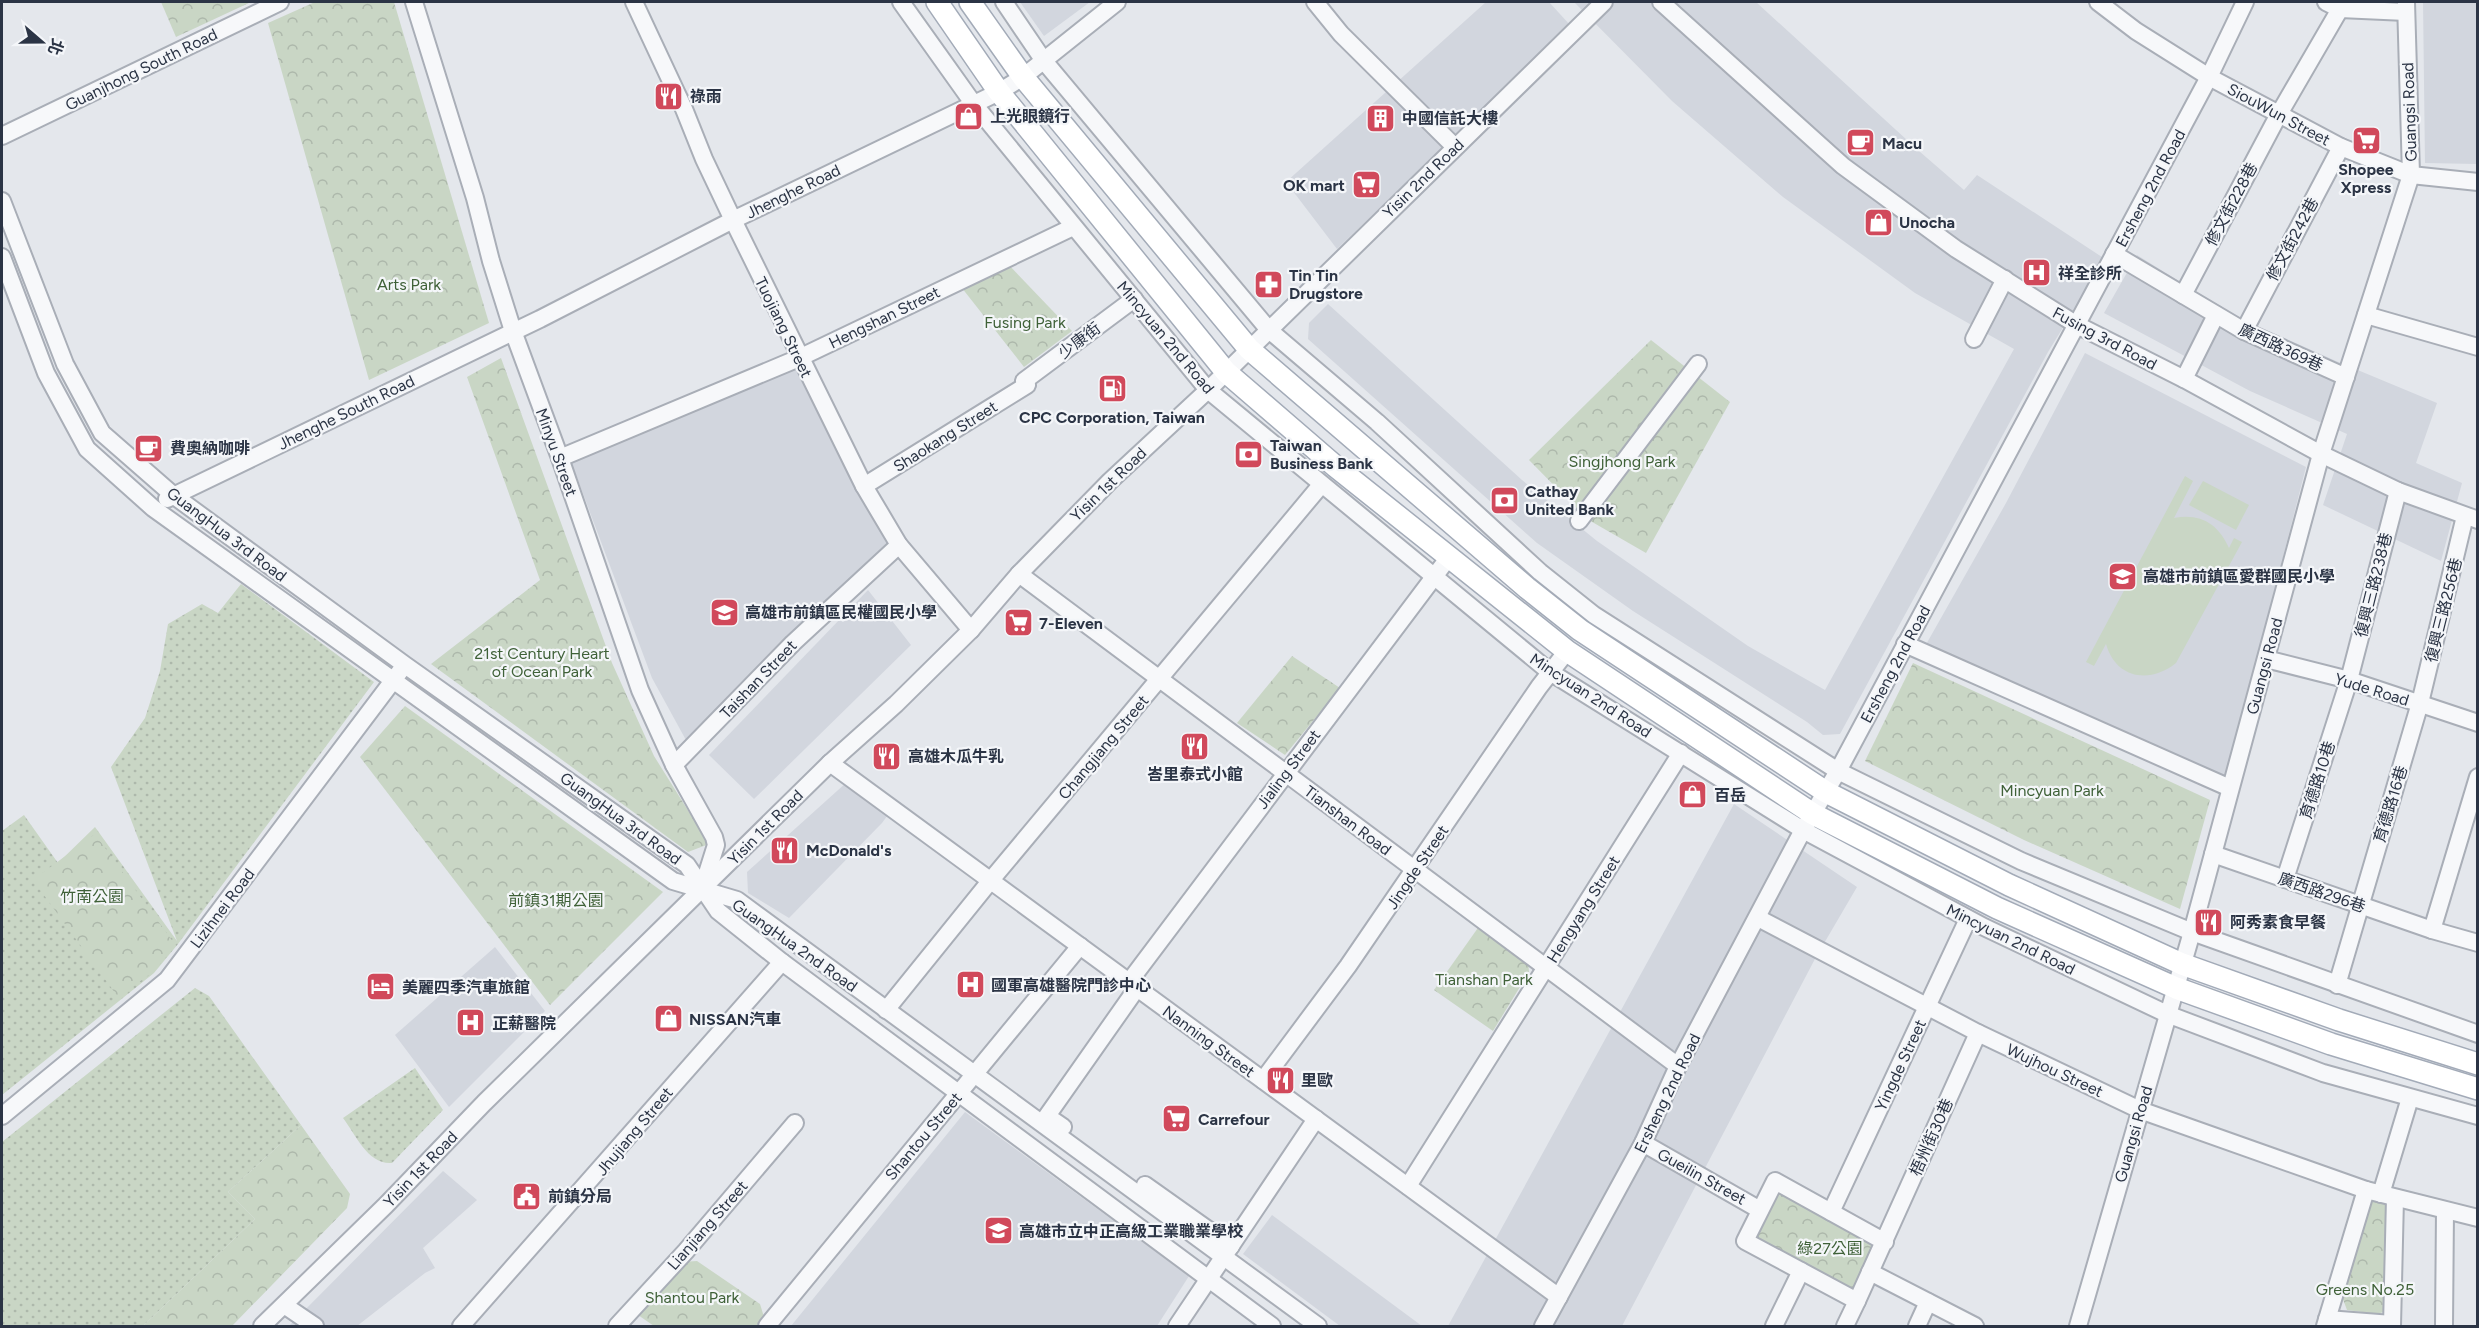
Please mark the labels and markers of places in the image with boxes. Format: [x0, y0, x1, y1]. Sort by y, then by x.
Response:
restaurant icon: 祿雨 [653, 80, 685, 112]
place label: 祿雨 [690, 87, 722, 106]
shop icon: 上光眼鏡行 [953, 100, 985, 132]
building icon: 中國信託大樓 [1365, 102, 1397, 134]
place label: 上光眼鏡行 [990, 107, 1070, 126]
place label: 中國信託大樓 [1402, 109, 1498, 128]
supermarket icon: Shopee Xpress [2350, 125, 2382, 157]
cafe icon: Macu [1845, 127, 1877, 159]
place label: Macu [1882, 134, 1922, 153]
place label: Shopee Xpress [2338, 160, 2394, 197]
supermarket icon: OK mart [1350, 169, 1382, 201]
place label: OK mart [1283, 176, 1345, 195]
shop icon: Unocha [1862, 206, 1894, 238]
place label: Unocha [1899, 213, 1955, 232]
hospital icon: 祥全診所 [2021, 257, 2053, 289]
place label: 祥全診所 [2058, 264, 2122, 283]
place label: Tin Tin Drugstore [1289, 266, 1363, 303]
pharmacy icon: Tin Tin Drugstore [1252, 268, 1284, 300]
fuel station icon: CPC Corporation, Taiwan [1096, 373, 1128, 405]
place label: CPC Corporation, Taiwan [1019, 408, 1205, 427]
cafe icon: 費奧納咖啡 [133, 432, 165, 464]
place label: Taiwan Business Bank [1270, 436, 1374, 473]
bank icon: Taiwan Business Bank [1233, 438, 1265, 470]
place label: 費奧納咖啡 [170, 439, 250, 458]
place label: Cathay United Bank [1525, 482, 1614, 519]
bank icon: Cathay United Bank [1488, 484, 1520, 516]
school or university icon: 高雄市前鎮區愛群國民小學 [2106, 560, 2138, 592]
place label: 高雄市前鎮區愛群國民小學 [2143, 567, 2335, 586]
school or university icon: 高雄市前鎮區民權國民小學 [708, 596, 740, 628]
place label: 高雄市前鎮區民權國民小學 [745, 603, 937, 622]
supermarket icon: 7-Eleven [1002, 607, 1034, 639]
place label: 7-Eleven [1039, 614, 1103, 633]
restaurant icon: 峇里泰式小館 [1179, 730, 1211, 762]
restaurant icon: 高雄木瓜牛乳 [871, 740, 903, 772]
place label: 高雄木瓜牛乳 [908, 747, 1004, 766]
place label: 峇里泰式小館 [1147, 765, 1243, 784]
shop icon: 百岳 [1677, 779, 1709, 811]
place label: 百岳 [1714, 786, 1746, 805]
restaurant icon: McDonald's [769, 834, 801, 866]
place label: McDonald's [806, 841, 892, 860]
restaurant icon: 阿秀素食早餐 [2193, 906, 2225, 938]
place label: 阿秀素食早餐 [2230, 913, 2326, 932]
hospital icon: 國軍高雄醫院門診中心 [954, 969, 986, 1001]
hotel icon: 美麗四季汽車旅館 [365, 971, 397, 1003]
place label: 國軍高雄醫院門診中心 [991, 976, 1151, 995]
place label: 美麗四季汽車旅館 [402, 978, 530, 997]
shop icon: NISSAN汽車 [652, 1003, 684, 1035]
hospital icon: 正薪醫院 [455, 1007, 487, 1039]
place label: NISSAN汽車 [689, 1010, 781, 1029]
place label: 正薪醫院 [492, 1014, 556, 1033]
restaurant icon: 里歐 [1264, 1064, 1296, 1096]
place label: 里歐 [1301, 1071, 1333, 1090]
supermarket icon: Carrefour [1161, 1103, 1193, 1135]
place label: Carrefour [1198, 1110, 1270, 1129]
public building icon: 前鎮分局 [511, 1180, 543, 1212]
place label: 前鎮分局 [548, 1187, 612, 1206]
school or university icon: 高雄市立中正高級工業職業學校 [982, 1215, 1014, 1247]
place label: 高雄市立中正高級工業職業學校 [1019, 1222, 1244, 1241]

